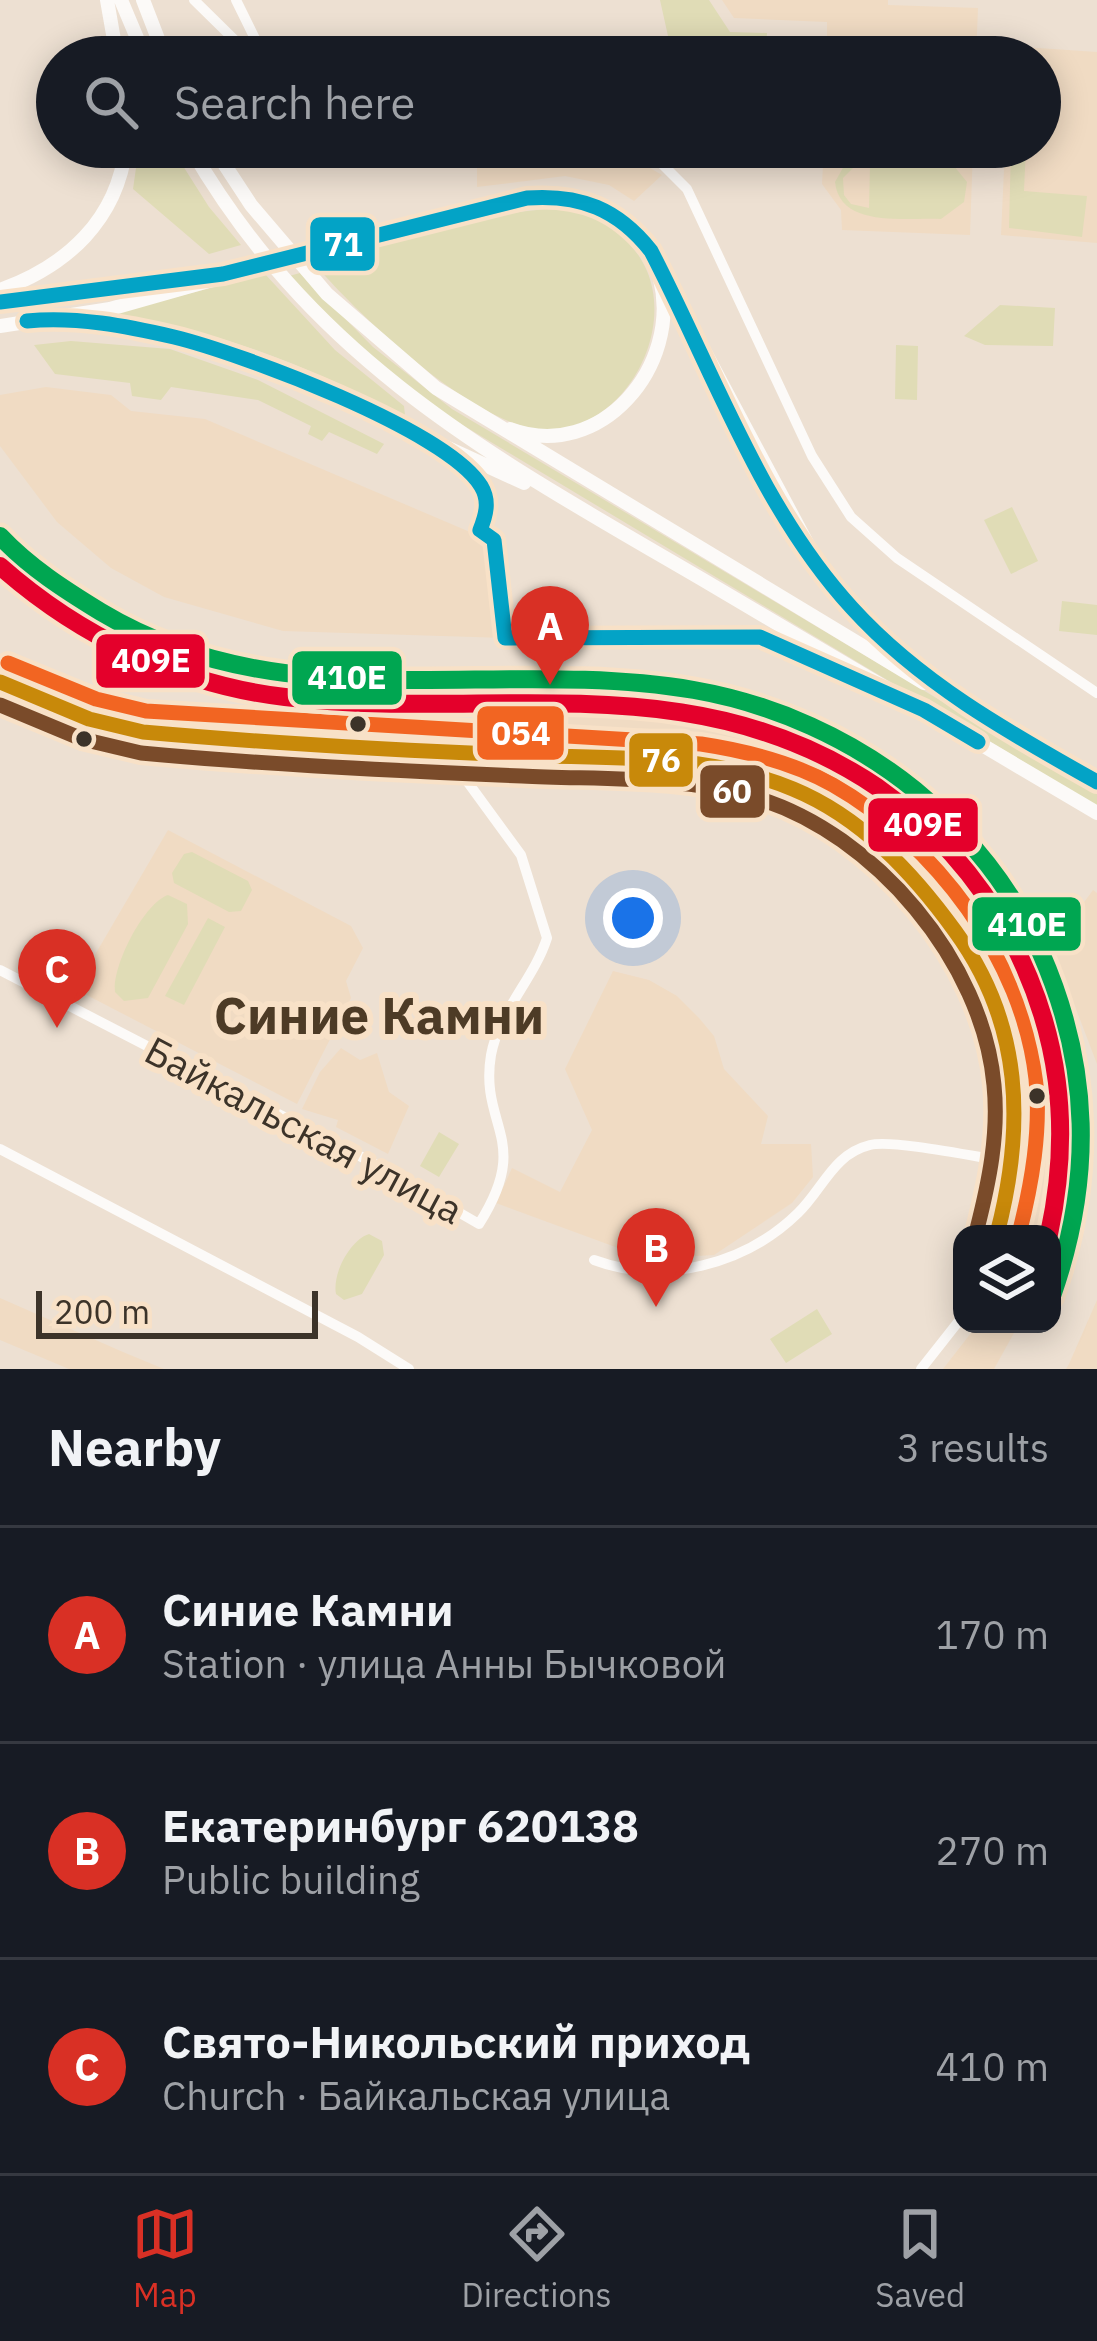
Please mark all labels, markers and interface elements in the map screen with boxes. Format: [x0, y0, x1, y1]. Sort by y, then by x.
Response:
search box [36, 36, 1061, 168]
icon: search [78, 69, 144, 135]
text: Search here [174, 73, 415, 131]
line badge: 71 [308, 215, 377, 273]
text: 71 [323, 222, 363, 265]
pin: A [511, 586, 589, 685]
line badge: 409E [94, 632, 207, 690]
text: 409E [111, 638, 191, 681]
line badge: 410E [290, 649, 404, 707]
text: 410E [307, 655, 387, 698]
line badge: 054 [475, 704, 566, 762]
text: 054 [491, 711, 551, 754]
unlabelled marker [347, 713, 369, 735]
unlabelled marker [73, 728, 95, 750]
line badge: 76 [627, 731, 695, 789]
text: 76 [641, 738, 681, 781]
line badge: 60 [698, 763, 767, 820]
text: 60 [712, 769, 752, 812]
line badge: 409E [866, 796, 980, 854]
text: 409E [883, 802, 963, 845]
your location [603, 888, 663, 948]
line badge: 410E [970, 895, 1083, 953]
text: 410E [987, 902, 1067, 945]
pin: C [18, 929, 96, 1028]
district label: Синие Камни [214, 982, 544, 1048]
street label: Байкальская улица [137, 1024, 472, 1235]
unlabelled marker [1026, 1085, 1048, 1107]
pin: B [617, 1208, 695, 1307]
map controls [953, 1225, 1061, 1333]
button: layers [953, 1225, 1061, 1333]
scale bar [36, 1285, 318, 1338]
text: 200 m [54, 1290, 150, 1333]
text: Nearby [48, 1414, 221, 1480]
text: 3 results [897, 1422, 1049, 1473]
text: Синие Камни [162, 1580, 454, 1638]
text: A [74, 1609, 100, 1660]
text: 170 m [936, 1609, 1049, 1660]
text: Station · улица Анны Бычковой [162, 1638, 727, 1689]
text: Екатеринбург 620138 [162, 1796, 639, 1854]
text: B [74, 1825, 100, 1876]
text: 270 m [936, 1825, 1049, 1876]
text: Public building [162, 1854, 420, 1905]
text: Свято-Никольский приход [162, 2012, 750, 2070]
text: C [74, 2041, 100, 2092]
text: 410 m [936, 2041, 1049, 2092]
text: Church · Байкальская улица [162, 2070, 670, 2121]
tab: Map [132, 2201, 198, 2316]
tab: Directions [462, 2201, 612, 2316]
tab: Saved [875, 2201, 965, 2316]

